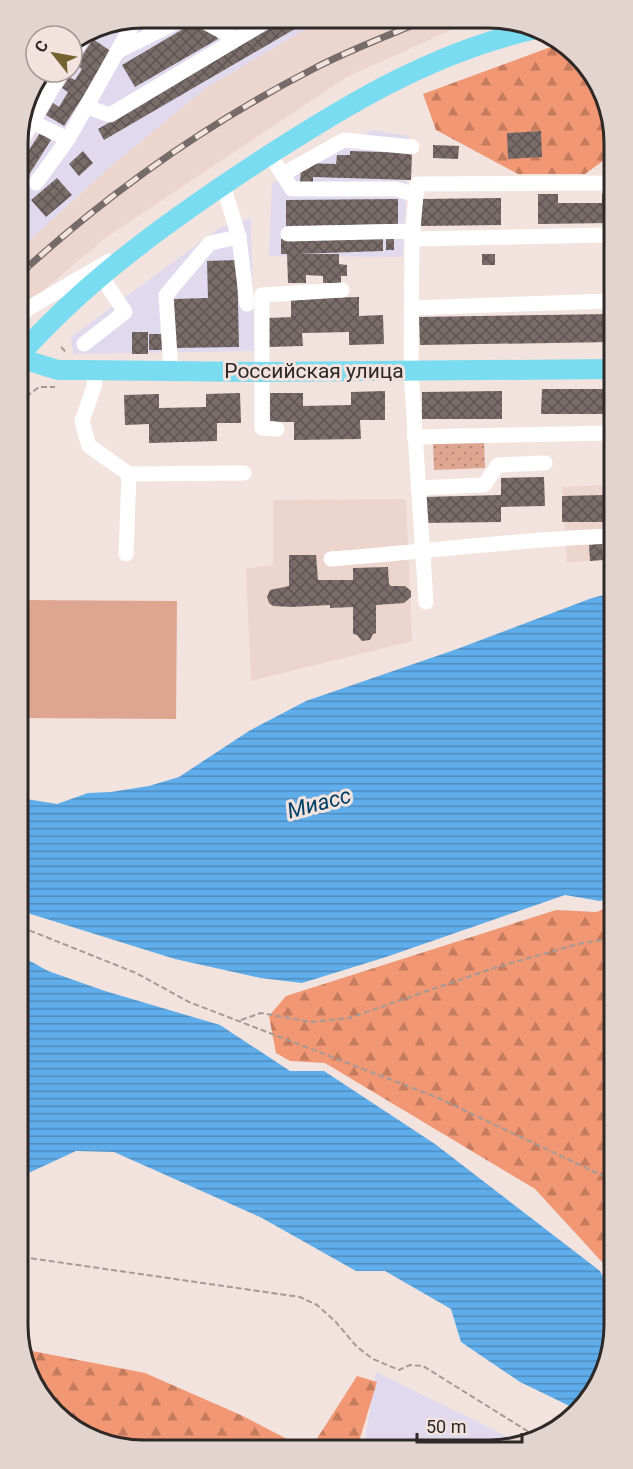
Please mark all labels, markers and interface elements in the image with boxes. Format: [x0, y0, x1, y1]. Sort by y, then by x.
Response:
north arrow [24, 24, 84, 84]
text: С [31, 37, 52, 56]
street label: Российская улица [224, 359, 404, 383]
water label: Миасс [284, 783, 354, 823]
scale bar [417, 1406, 522, 1444]
text: 50 m [426, 1416, 466, 1437]

